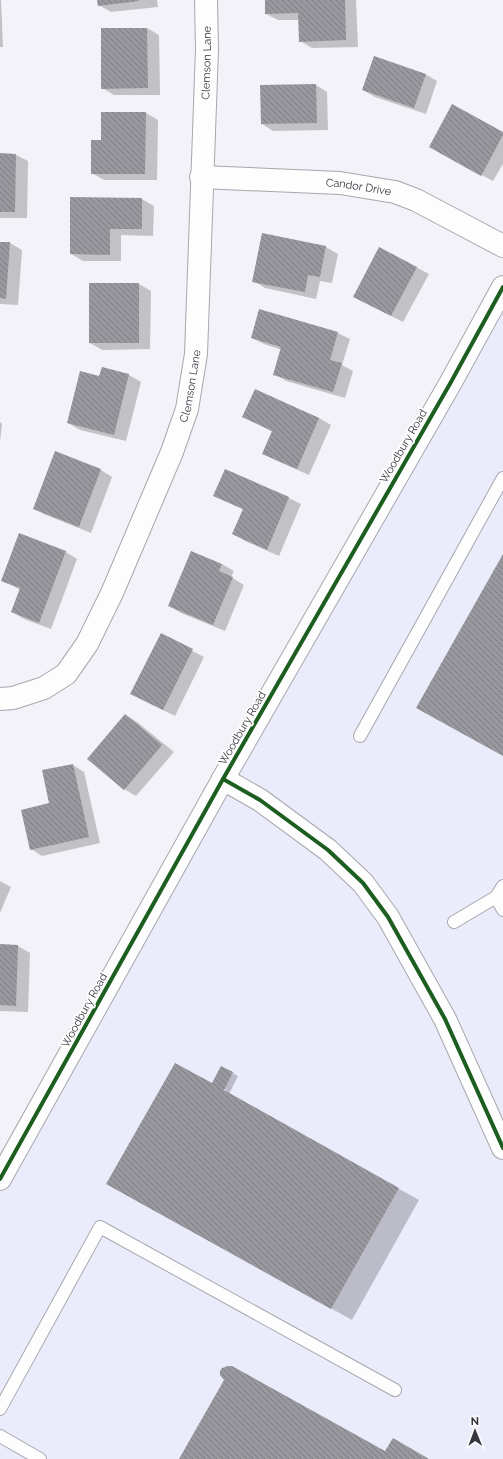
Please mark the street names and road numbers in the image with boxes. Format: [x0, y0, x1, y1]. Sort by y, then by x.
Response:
street label: Clemson Lane [199, 25, 214, 100]
street label: Candor Drive [326, 176, 393, 198]
street label: Clemson Lane [177, 349, 203, 424]
street label: Woodbury Road [377, 407, 430, 485]
street label: Woodbury Road [216, 689, 269, 767]
street label: Woodbury Road [59, 971, 110, 1050]

